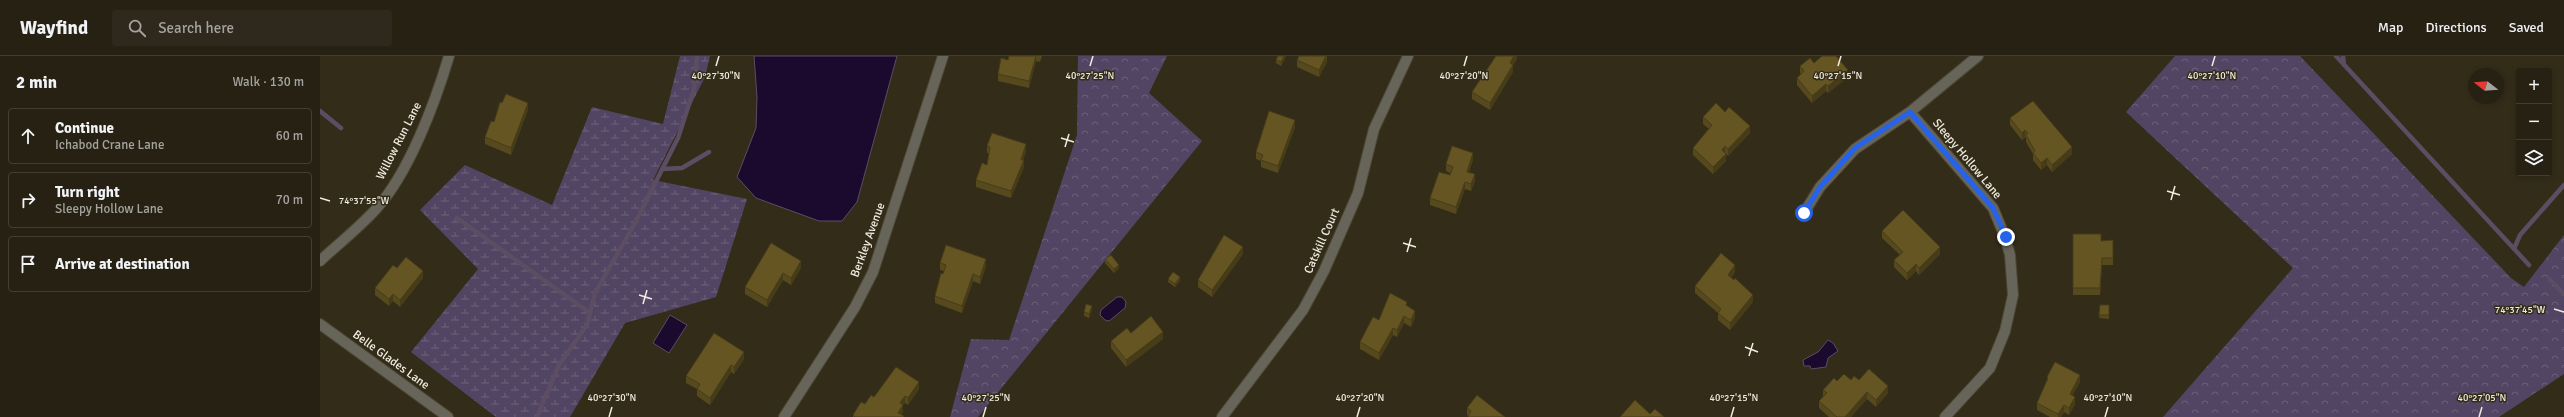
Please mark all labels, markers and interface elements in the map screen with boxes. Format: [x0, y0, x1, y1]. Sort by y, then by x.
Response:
search box [112, 10, 392, 46]
text: Wayfind [20, 16, 88, 40]
icon: search [126, 17, 148, 39]
text: Search here [158, 19, 234, 37]
text: Map [2378, 19, 2404, 36]
text: Directions [2426, 19, 2487, 36]
text: Saved [2509, 19, 2544, 36]
north arrow [2468, 68, 2504, 104]
map controls [2516, 68, 2552, 176]
button: + [2516, 68, 2552, 104]
text: 40°27'30"N [692, 70, 740, 82]
text: 40°27'25"N [1066, 70, 1114, 82]
text: 40°27'20"N [1440, 70, 1488, 82]
text: 40°27'15"N [1814, 70, 1862, 82]
text: 40°27'10"N [2188, 70, 2236, 82]
text: 2 min [16, 72, 57, 93]
text: Walk · 130 m [233, 74, 304, 90]
street label: Willow Run Lane [373, 100, 425, 182]
button: − [2516, 104, 2552, 140]
street label: Sleepy Hollow Lane [1929, 116, 2005, 202]
text: Continue [55, 119, 114, 137]
icon: ahead [17, 125, 39, 147]
text: 60 m [276, 128, 303, 144]
text: Ichabod Crane Lane [55, 137, 164, 153]
button: layers [2516, 140, 2552, 176]
text: Turn right [55, 183, 120, 201]
icon: right [17, 189, 39, 211]
text: 70 m [276, 192, 303, 208]
text: 74°37'55"W [339, 195, 390, 207]
text: Sleepy Hollow Lane [55, 201, 163, 217]
street label: Berkley Avenue [848, 201, 888, 279]
route start [1795, 204, 1813, 222]
street label: Catskill Court [1301, 206, 1343, 276]
route end [1997, 228, 2015, 246]
icon: arrive [17, 253, 39, 275]
text: Arrive at destination [55, 255, 190, 273]
text: 74°37'45"W [2495, 304, 2546, 316]
street label: Belle Glades Lane [350, 327, 432, 393]
text: 40°27'30"N [588, 392, 636, 404]
text: 40°27'25"N [962, 392, 1010, 404]
text: 40°27'20"N [1336, 392, 1384, 404]
text: 40°27'15"N [1710, 392, 1758, 404]
text: 40°27'10"N [2084, 392, 2132, 404]
text: 40°27'05"N [2458, 392, 2506, 404]

